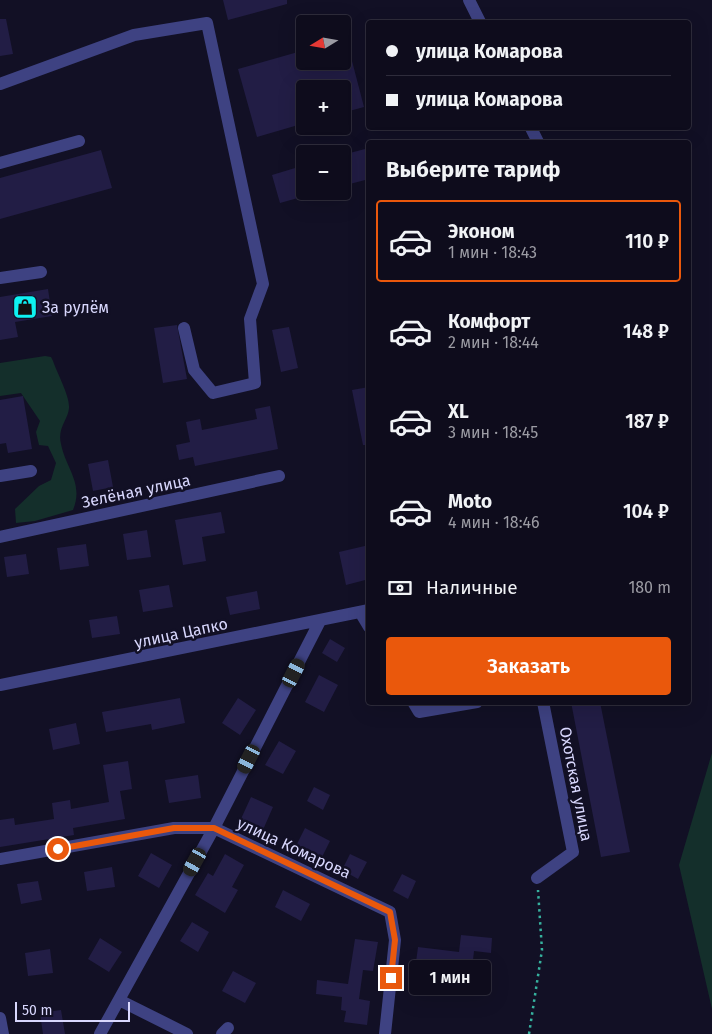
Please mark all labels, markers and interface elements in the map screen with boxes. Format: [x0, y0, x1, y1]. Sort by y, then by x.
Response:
north arrow [296, 15, 351, 70]
map controls [296, 15, 351, 200]
text: улица Комарова [416, 40, 563, 63]
button: + [296, 80, 351, 135]
text: улица Комарова [416, 88, 563, 111]
button: − [296, 145, 351, 200]
text: Выберите тариф [386, 156, 561, 183]
icon: car [388, 219, 433, 264]
text: Эконом [448, 220, 515, 243]
text: 110 ₽ [625, 230, 669, 253]
text: 1 мин · 18:43 [448, 243, 537, 262]
shop icon: За рулём [12, 294, 38, 320]
place label: За рулём [42, 298, 109, 317]
icon: car [388, 309, 433, 354]
text: Комфорт [448, 310, 530, 333]
text: 148 ₽ [623, 320, 669, 343]
text: 2 мин · 18:44 [448, 333, 539, 352]
icon: car [388, 399, 433, 444]
text: XL [448, 400, 469, 423]
text: 187 ₽ [625, 410, 669, 433]
text: 3 мин · 18:45 [448, 423, 538, 442]
street label: Зелёная улица [80, 470, 192, 512]
icon: car [388, 489, 433, 534]
text: Moto [448, 490, 492, 513]
text: 104 ₽ [623, 500, 669, 523]
text: 4 мин · 18:46 [448, 513, 539, 532]
icon: cash [386, 574, 414, 602]
text: Наличные [426, 576, 518, 599]
text: 180 m [628, 578, 671, 597]
street label: улица Цапко [133, 614, 229, 652]
button: Заказать [386, 637, 671, 695]
car [280, 656, 307, 690]
street label: Охотская улица [556, 725, 596, 843]
car [235, 742, 262, 776]
street label: улица Комарова [234, 813, 354, 883]
route start [47, 838, 69, 860]
car [181, 845, 208, 879]
callout: 1 мин [408, 960, 491, 996]
route end [380, 967, 402, 989]
text: 1 мин [430, 968, 470, 987]
scale bar [15, 999, 130, 1022]
text: 50 m [22, 1002, 53, 1019]

